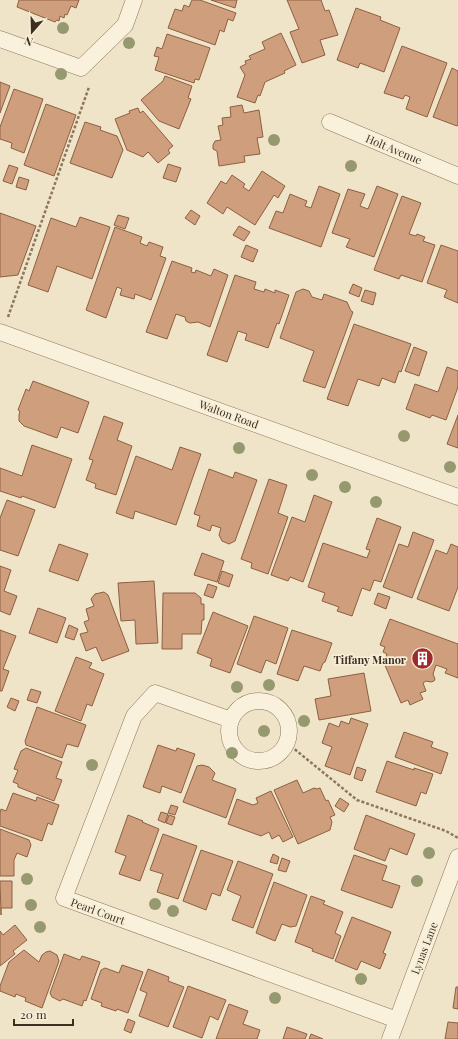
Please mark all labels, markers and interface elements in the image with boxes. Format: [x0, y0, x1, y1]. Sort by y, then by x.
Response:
north arrow [12, 12, 52, 52]
text: N [22, 33, 35, 50]
street label: Holt Avenue [364, 130, 425, 168]
street label: Walton Road [196, 396, 261, 432]
building icon: Tiffany Manor [409, 646, 435, 672]
place label: Tiffany Manor [333, 652, 407, 667]
street label: Pearl Court [69, 894, 127, 928]
street label: Lynas Lane [407, 919, 441, 976]
scale bar [14, 1001, 73, 1027]
text: 20 m [20, 1006, 47, 1022]

